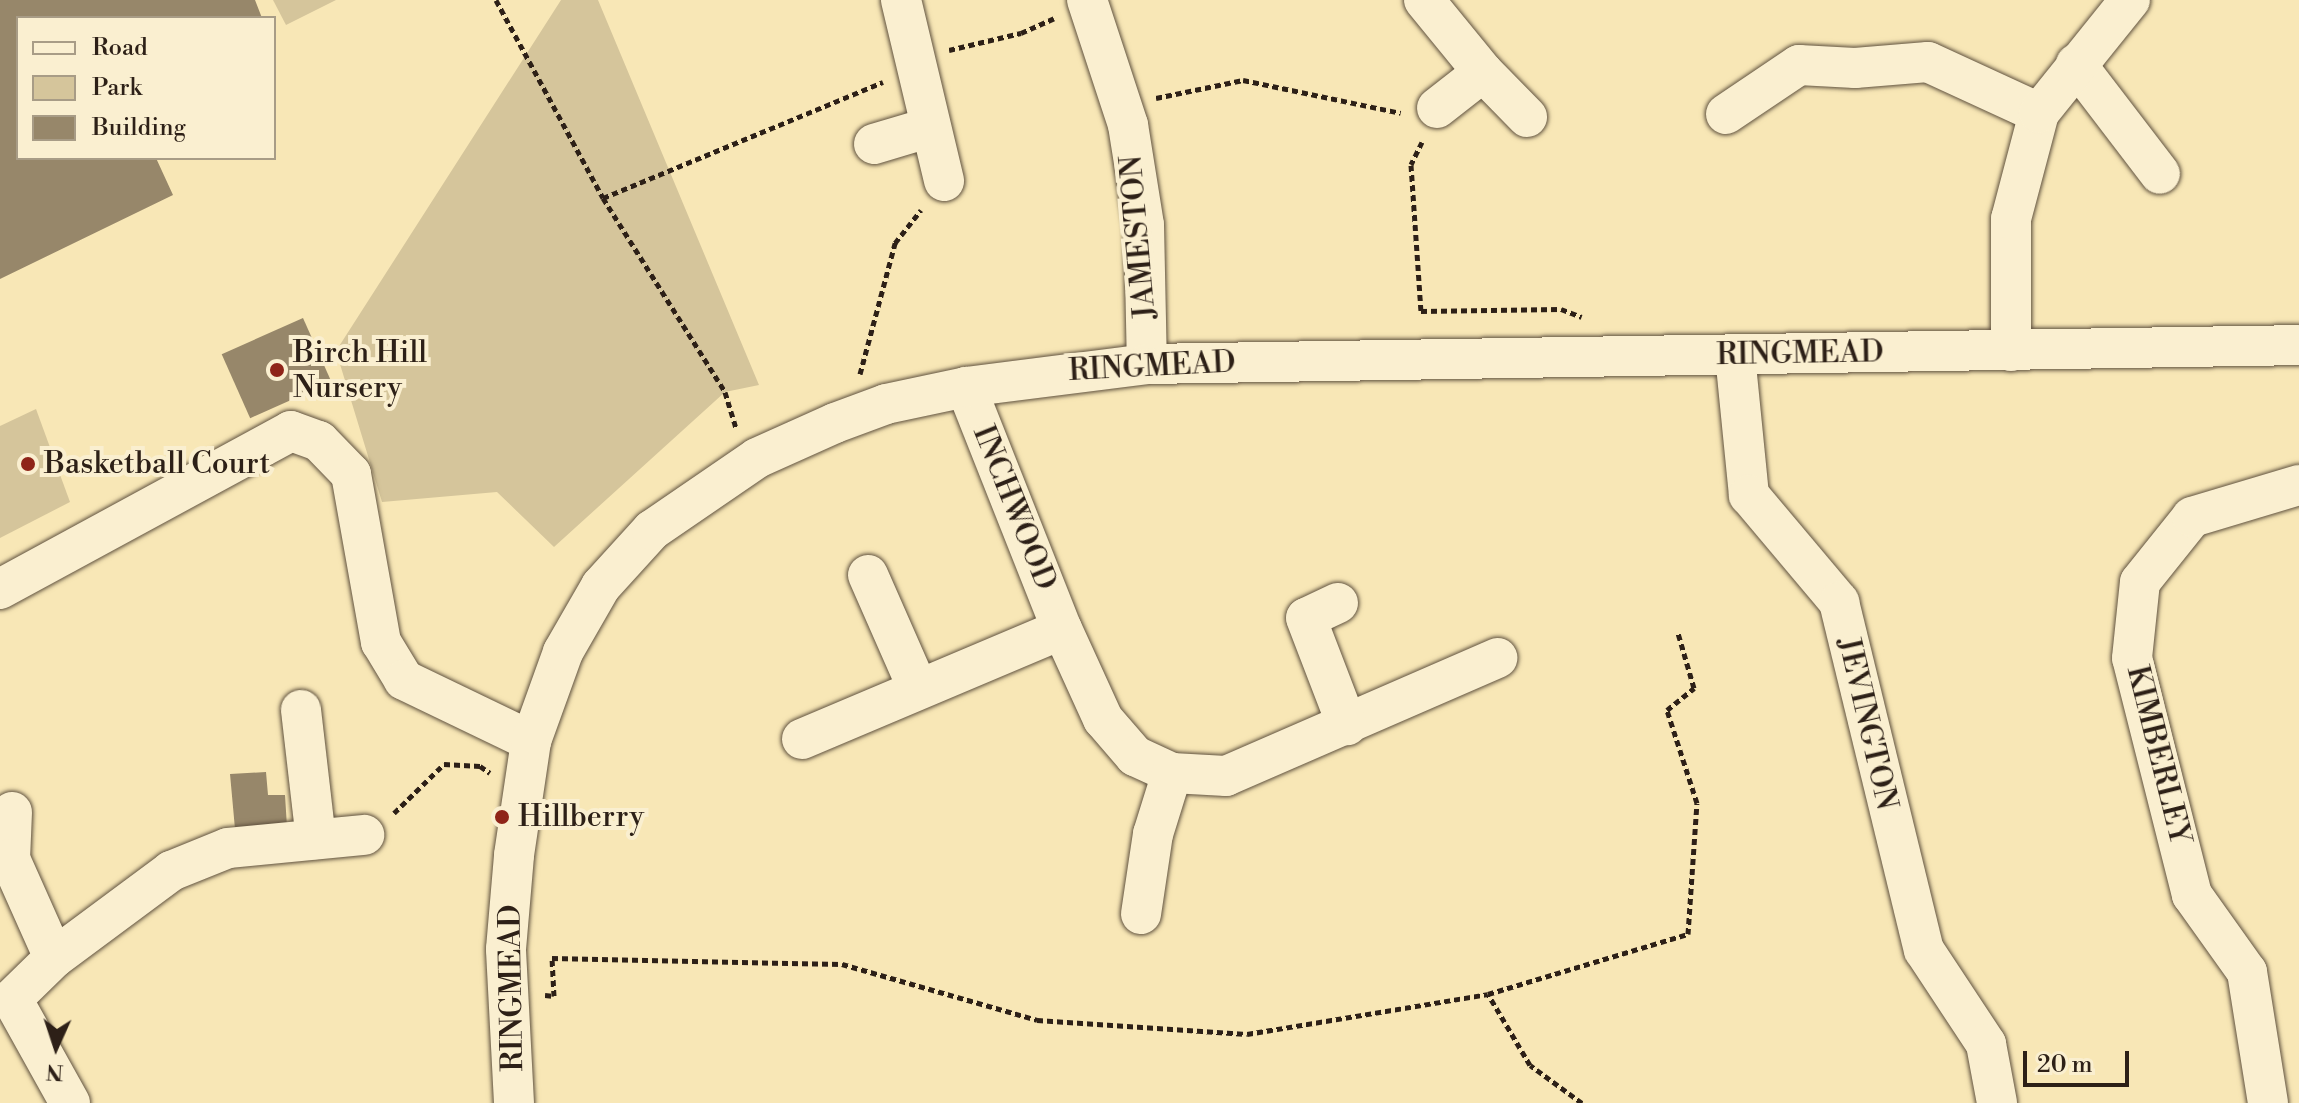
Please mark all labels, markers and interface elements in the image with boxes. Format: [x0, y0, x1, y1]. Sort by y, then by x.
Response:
legend [16, 16, 276, 160]
text: Road [92, 33, 148, 63]
text: Park [92, 73, 142, 103]
text: Building [92, 113, 186, 143]
street label: JAMESTON [1114, 154, 1164, 320]
place label: Birch Hill Nursery [293, 335, 427, 406]
street label: RINGMEAD [1716, 335, 1884, 373]
street label: RINGMEAD [1068, 345, 1236, 389]
marker: Birch Hill Nursery [268, 361, 286, 379]
street label: INCHWOOD [965, 420, 1063, 596]
place label: Basketball Court [44, 446, 270, 482]
marker: Basketball Court [19, 455, 37, 473]
street label: JEVINGTON [1830, 634, 1904, 814]
street label: KIMBERLEY [2118, 662, 2198, 848]
place label: Hillberry [518, 799, 644, 835]
marker: Hillberry [493, 808, 511, 826]
street label: RINGMEAD [493, 904, 531, 1072]
north arrow [16, 1007, 96, 1087]
scale bar [2027, 1035, 2133, 1085]
text: 20 m [2037, 1050, 2093, 1080]
text: N [45, 1058, 64, 1085]

